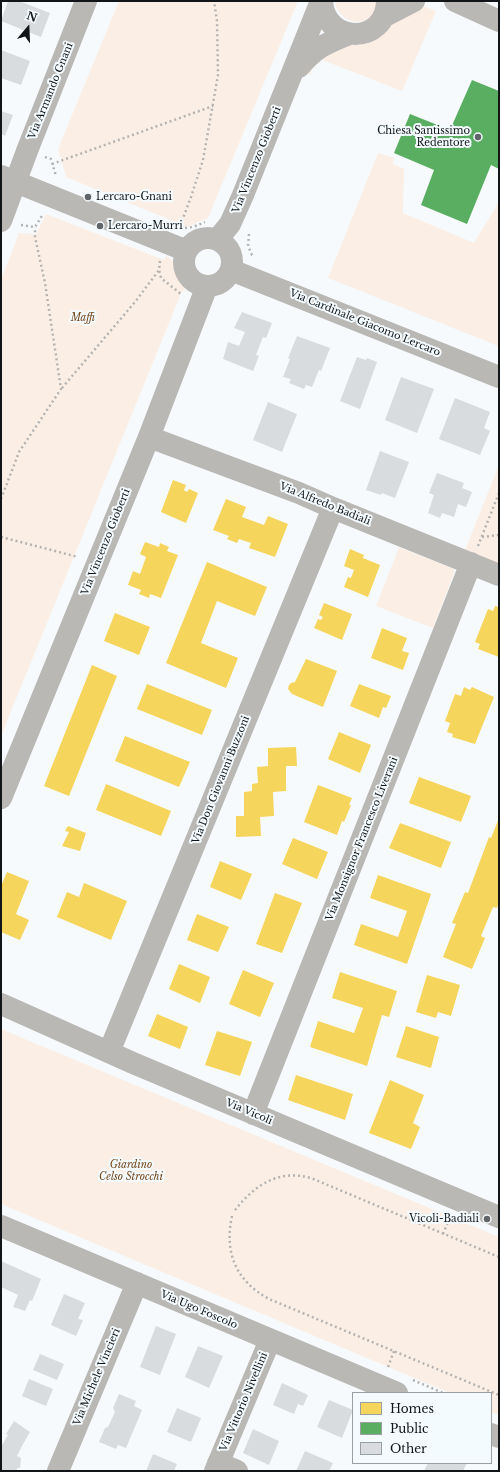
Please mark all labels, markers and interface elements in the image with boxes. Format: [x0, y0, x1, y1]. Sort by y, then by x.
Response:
north arrow [8, 8, 48, 48]
text: N [25, 8, 39, 25]
street label: Via Armando Gnani [26, 41, 76, 141]
street label: Via Vincenzo Gioberti [230, 105, 284, 215]
place label: Chiesa Santissimo Redentore [377, 125, 470, 148]
marker: Chiesa Santissimo Redentore [473, 132, 483, 142]
place label: Lercaro-Gnani [96, 191, 172, 203]
marker: Lercaro-Gnani [83, 192, 93, 202]
place label: Lercaro-Murri [108, 220, 183, 232]
marker: Lercaro-Murri [95, 221, 105, 231]
street label: Via Cardinale Giacomo Lercaro [288, 287, 442, 359]
park label: Maffi [71, 312, 95, 324]
street label: Via Alfredo Badiali [278, 480, 372, 528]
street label: Via Vincenzo Gioberti [79, 487, 133, 597]
street label: Via Don Giovanni Buzzoni [190, 714, 252, 846]
street label: Via Monsignor Francesco Liverani [324, 755, 400, 923]
street label: Via Vicoli [224, 1097, 274, 1127]
park label: Giardino Celso Strocchi [99, 1159, 163, 1182]
place label: Vicoli-Badiali [409, 1213, 479, 1225]
marker: Vicoli-Badiali [482, 1214, 492, 1224]
street label: Via Ugo Foscolo [159, 1288, 239, 1332]
street label: Via Michele Vincieri [71, 1327, 123, 1427]
street label: Via Vittorio Nivellini [218, 1351, 270, 1453]
legend [352, 1392, 492, 1464]
text: Homes [390, 1401, 434, 1416]
text: Public [390, 1421, 429, 1436]
text: Other [390, 1441, 427, 1456]

